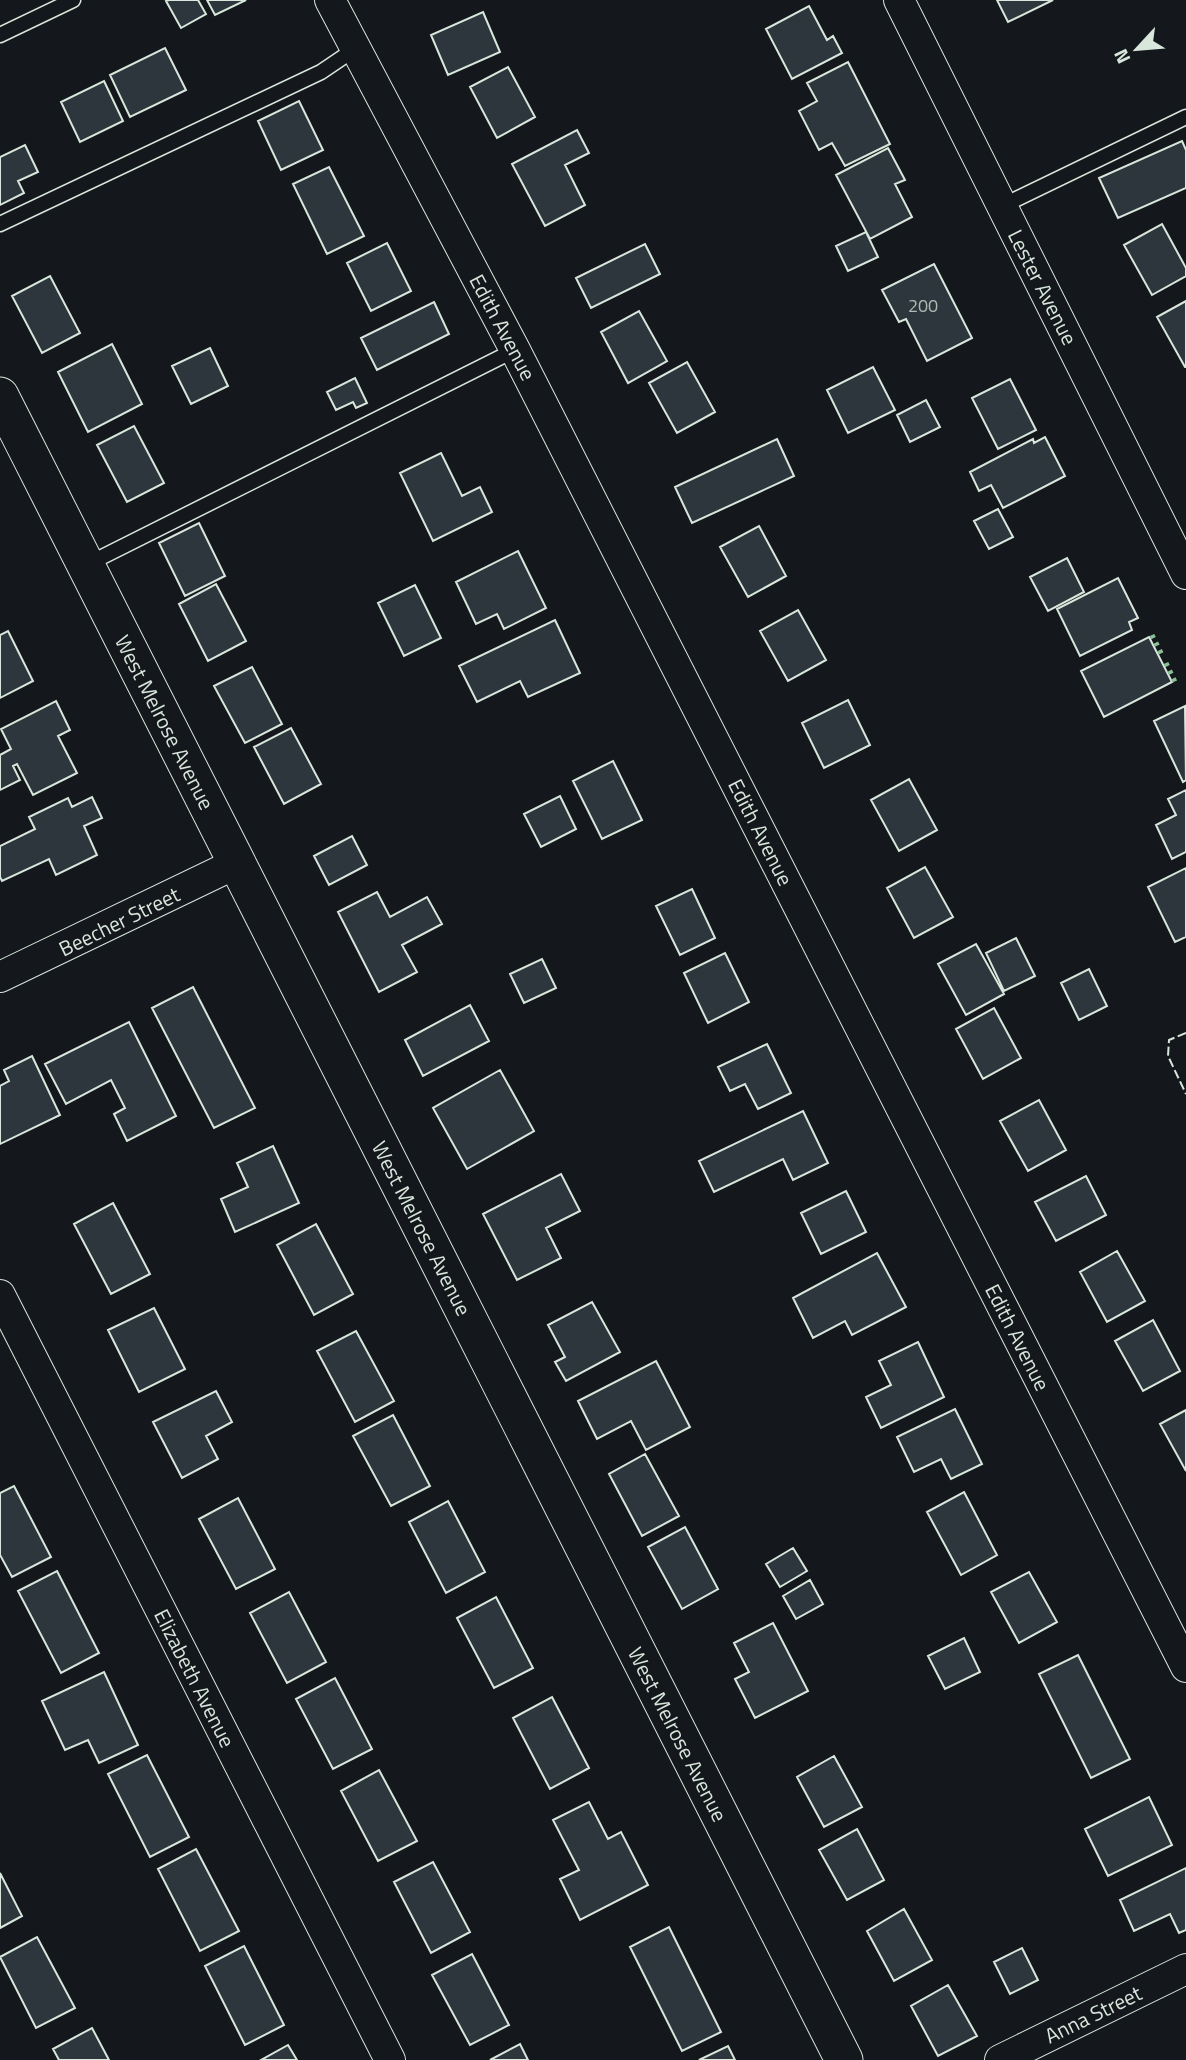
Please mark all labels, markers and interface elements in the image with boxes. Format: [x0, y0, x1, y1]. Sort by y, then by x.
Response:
north arrow [1102, 14, 1172, 84]
text: N [1105, 44, 1137, 69]
street label: Lester Avenue [1000, 224, 1086, 350]
street label: Edith Avenue [462, 268, 544, 386]
house number: 200 [908, 292, 938, 319]
street label: West Melrose Avenue [107, 629, 223, 815]
street label: Edith Avenue [720, 773, 802, 891]
street label: Beecher Street [53, 878, 186, 964]
street label: West Melrose Avenue [364, 1135, 480, 1321]
street label: Edith Avenue [977, 1278, 1059, 1396]
street label: Elizabeth Avenue [146, 1603, 244, 1753]
street label: West Melrose Avenue [620, 1641, 736, 1827]
street label: Anna Street [1039, 1976, 1147, 2051]

